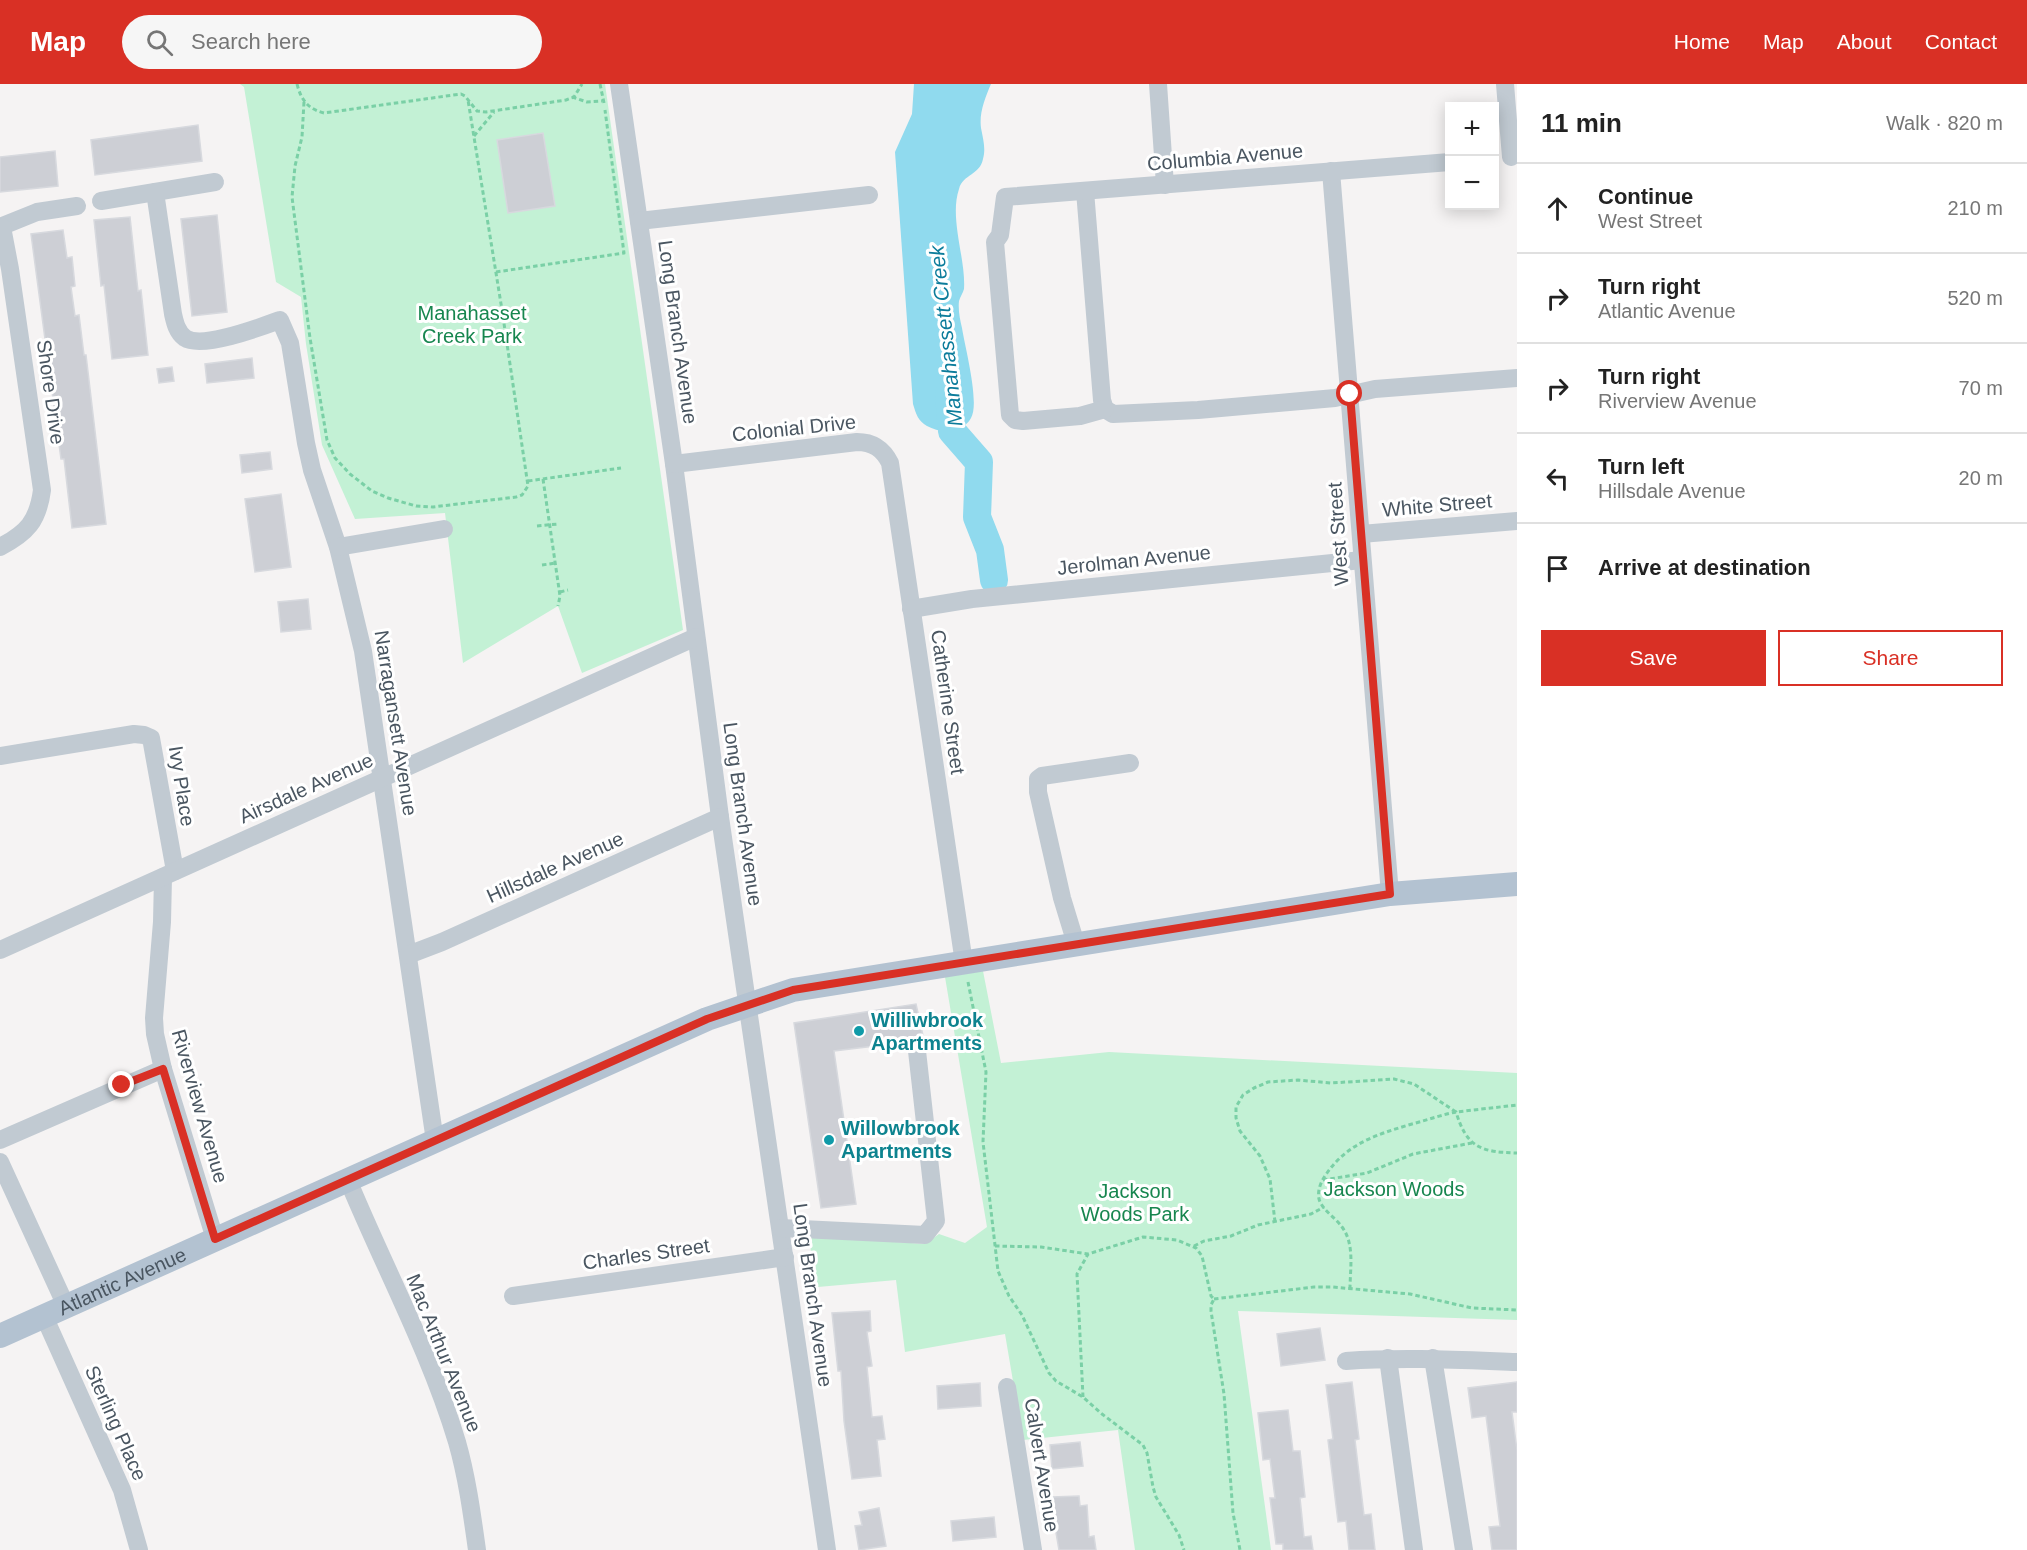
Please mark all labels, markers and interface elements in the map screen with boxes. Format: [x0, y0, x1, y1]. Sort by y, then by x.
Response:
search box [122, 15, 542, 69]
text: Map [30, 26, 86, 57]
icon: search [143, 26, 176, 59]
text: Search here [191, 29, 311, 54]
text: Home [1674, 30, 1730, 53]
text: Map [1763, 30, 1804, 53]
text: About [1837, 30, 1892, 53]
text: Contact [1925, 30, 1997, 53]
map controls [1445, 102, 1499, 210]
button: + [1445, 102, 1499, 156]
text: 11 min [1541, 108, 1622, 138]
text: Walk · 820 m [1886, 112, 2003, 134]
street label: Columbia Avenue [1146, 139, 1304, 175]
button: − [1445, 156, 1499, 210]
text: Continue [1598, 184, 1693, 209]
icon: ahead [1541, 192, 1574, 225]
text: 210 m [1947, 197, 2003, 219]
text: West Street [1598, 210, 1702, 232]
street label: Long Branch Avenue [654, 239, 702, 425]
water label: Manahassett Creek [924, 243, 966, 428]
text: Turn right [1598, 274, 1700, 299]
icon: right [1541, 282, 1574, 315]
text: 520 m [1947, 287, 2003, 309]
text: Atlantic Avenue [1598, 300, 1736, 322]
park label: Manahasset Creek Park [418, 302, 527, 347]
street label: Shore Drive [33, 338, 69, 446]
text: Turn right [1598, 364, 1700, 389]
icon: right [1541, 372, 1574, 405]
text: 70 m [1959, 377, 2003, 399]
route start [1336, 380, 1362, 406]
text: Riverview Avenue [1598, 390, 1757, 412]
street label: Colonial Drive [731, 411, 857, 445]
text: Turn left [1598, 454, 1684, 479]
icon: left [1541, 462, 1574, 495]
text: 20 m [1959, 467, 2003, 489]
text: Hillsdale Avenue [1598, 480, 1746, 502]
street label: West Street [1323, 481, 1353, 587]
street label: White Street [1381, 489, 1493, 521]
street label: Jerolman Avenue [1056, 541, 1212, 579]
icon: arrive [1541, 552, 1574, 585]
text: Arrive at destination [1598, 555, 1811, 580]
street label: Catherine Street [927, 628, 969, 776]
street label: Narragansett Avenue [370, 629, 422, 817]
button: Save [1541, 630, 1766, 686]
button: Share [1778, 630, 2003, 686]
street label: Long Branch Avenue [719, 721, 767, 907]
street label: Ivy Place [165, 744, 199, 828]
street label: Airsdale Avenue [236, 749, 376, 827]
street label: Hillsdale Avenue [483, 827, 627, 907]
place label: Williwbrook Apartments [871, 1009, 984, 1054]
marker: Williwbrook Apartments [852, 1024, 866, 1038]
street label: Riverview Avenue [168, 1027, 232, 1185]
route end [108, 1071, 134, 1097]
place label: Willowbrook Apartments [841, 1117, 961, 1162]
marker: Willowbrook Apartments [822, 1133, 836, 1147]
park label: Jackson Woods [1324, 1178, 1464, 1200]
park label: Jackson Woods Park [1081, 1180, 1190, 1225]
street label: Long Branch Avenue [789, 1202, 837, 1388]
street label: Charles Street [581, 1234, 711, 1274]
street label: Atlantic Avenue [55, 1243, 190, 1319]
street label: Mac Arthur Avenue [402, 1271, 486, 1435]
street label: Sterling Place [81, 1362, 151, 1484]
street label: Calvert Avenue [1021, 1396, 1063, 1534]

